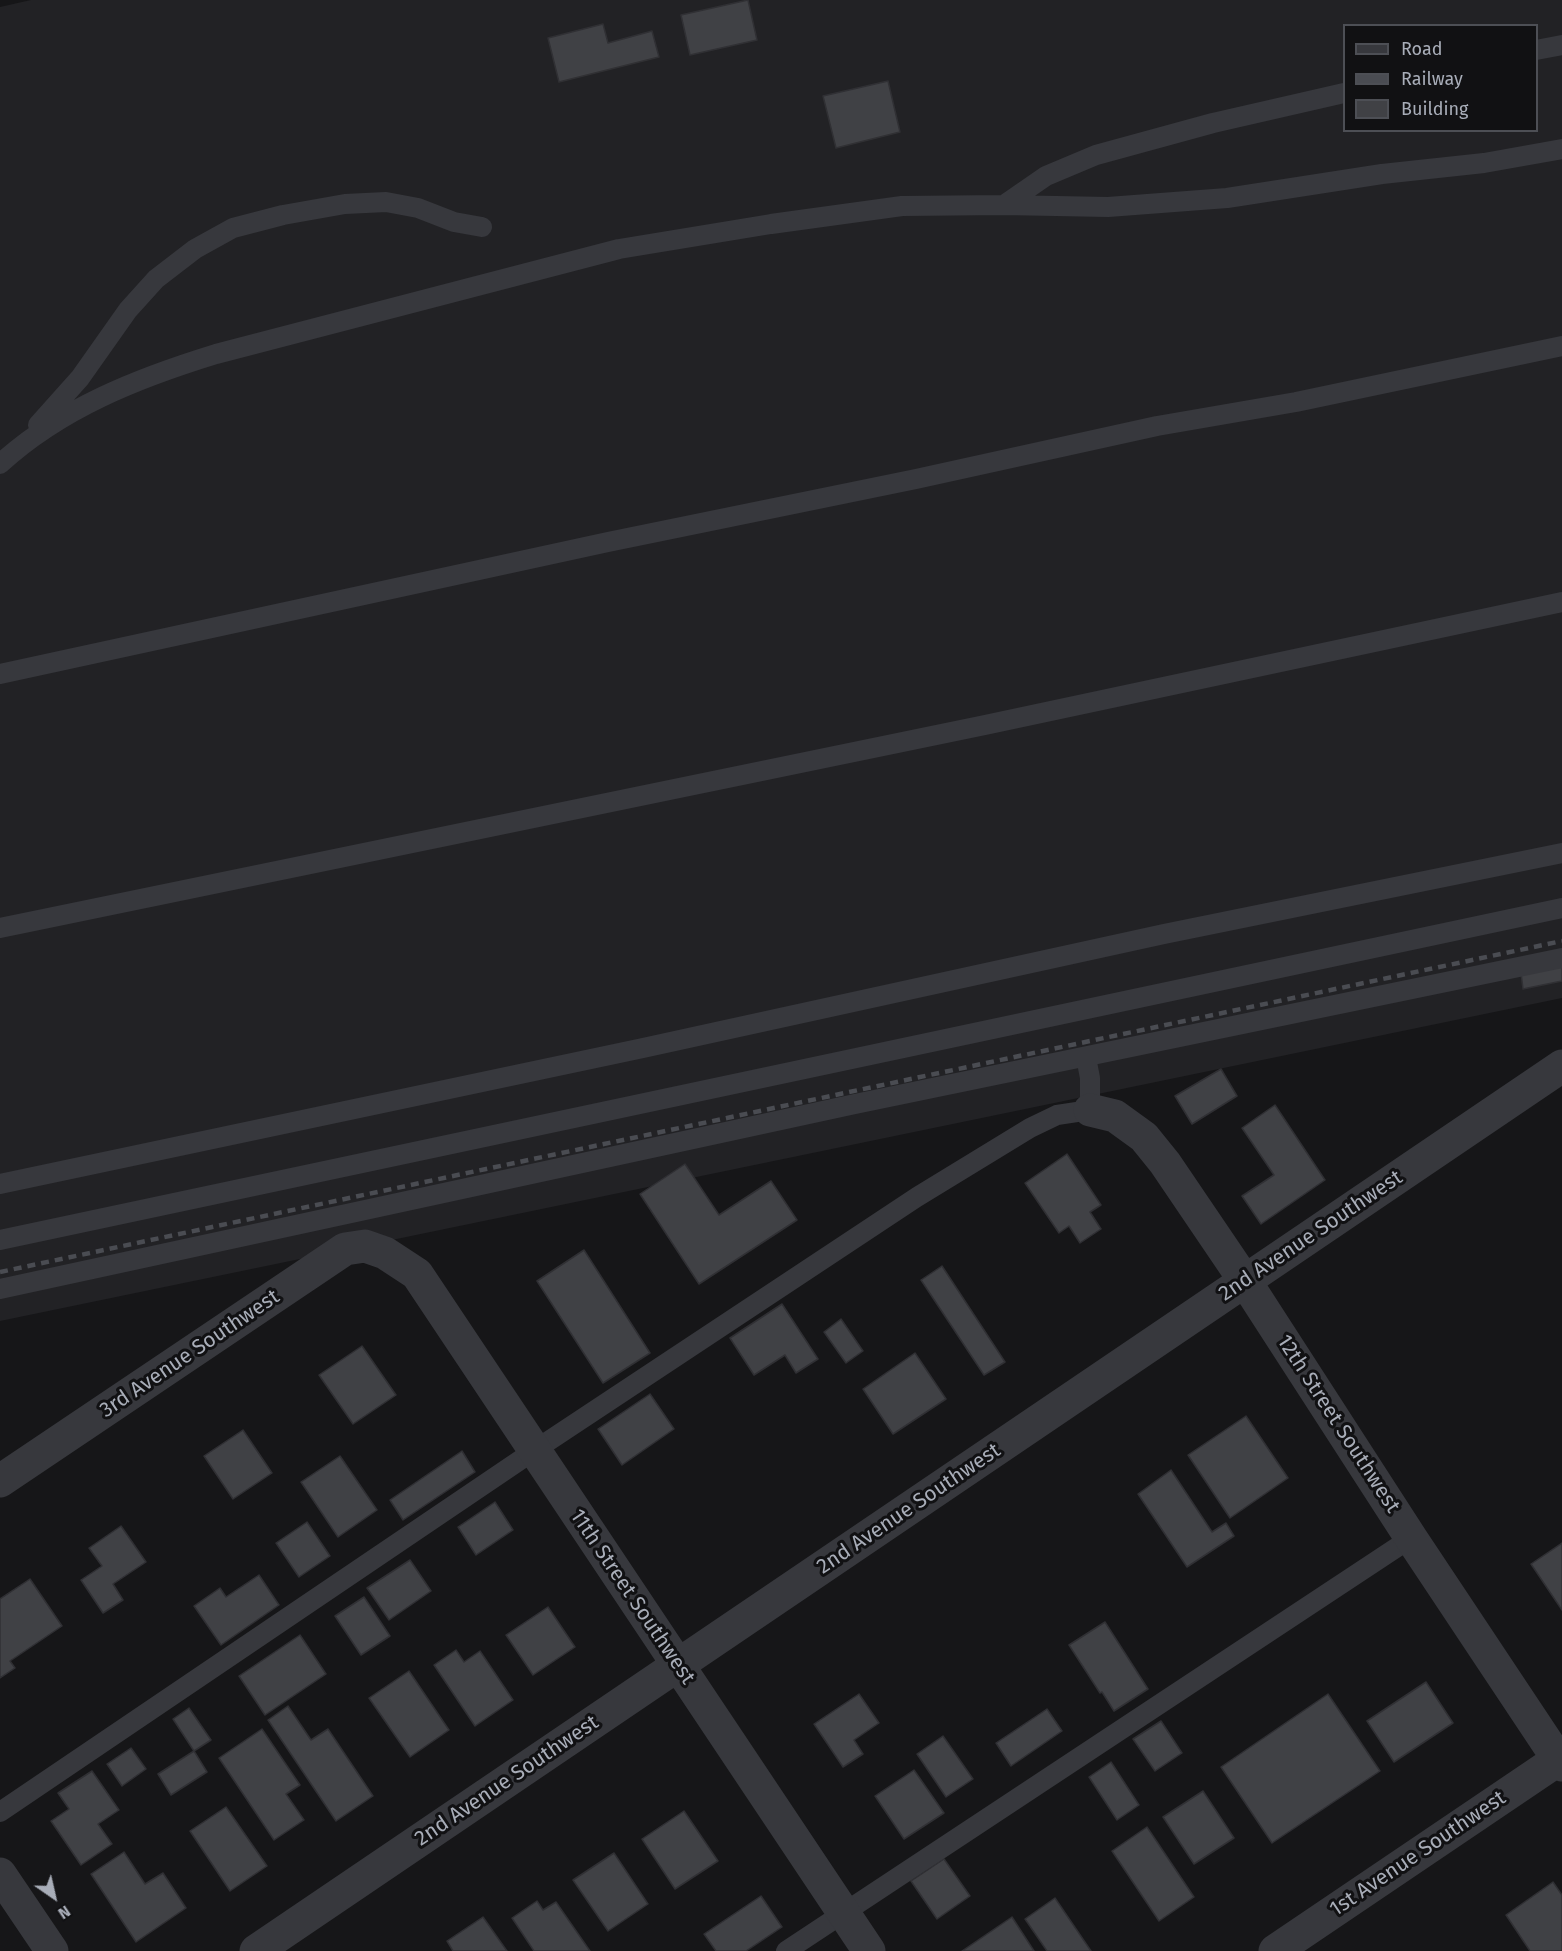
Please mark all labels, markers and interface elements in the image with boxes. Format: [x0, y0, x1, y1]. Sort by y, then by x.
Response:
legend [1343, 24, 1538, 132]
text: Road [1401, 38, 1443, 60]
text: Railway [1401, 68, 1463, 90]
text: Building [1401, 98, 1468, 120]
street label: 2nd Avenue Southwest [1215, 1165, 1407, 1307]
street label: 3rd Avenue Southwest [95, 1285, 285, 1423]
street label: 12th Street Southwest [1271, 1330, 1405, 1518]
street label: 2nd Avenue Southwest [813, 1438, 1005, 1580]
street label: 11th Street Southwest [564, 1505, 700, 1689]
street label: 2nd Avenue Southwest [411, 1710, 603, 1852]
street label: 1st Avenue Southwest [1325, 1786, 1511, 1922]
north arrow [24, 1867, 84, 1927]
text: N [55, 1901, 74, 1923]

